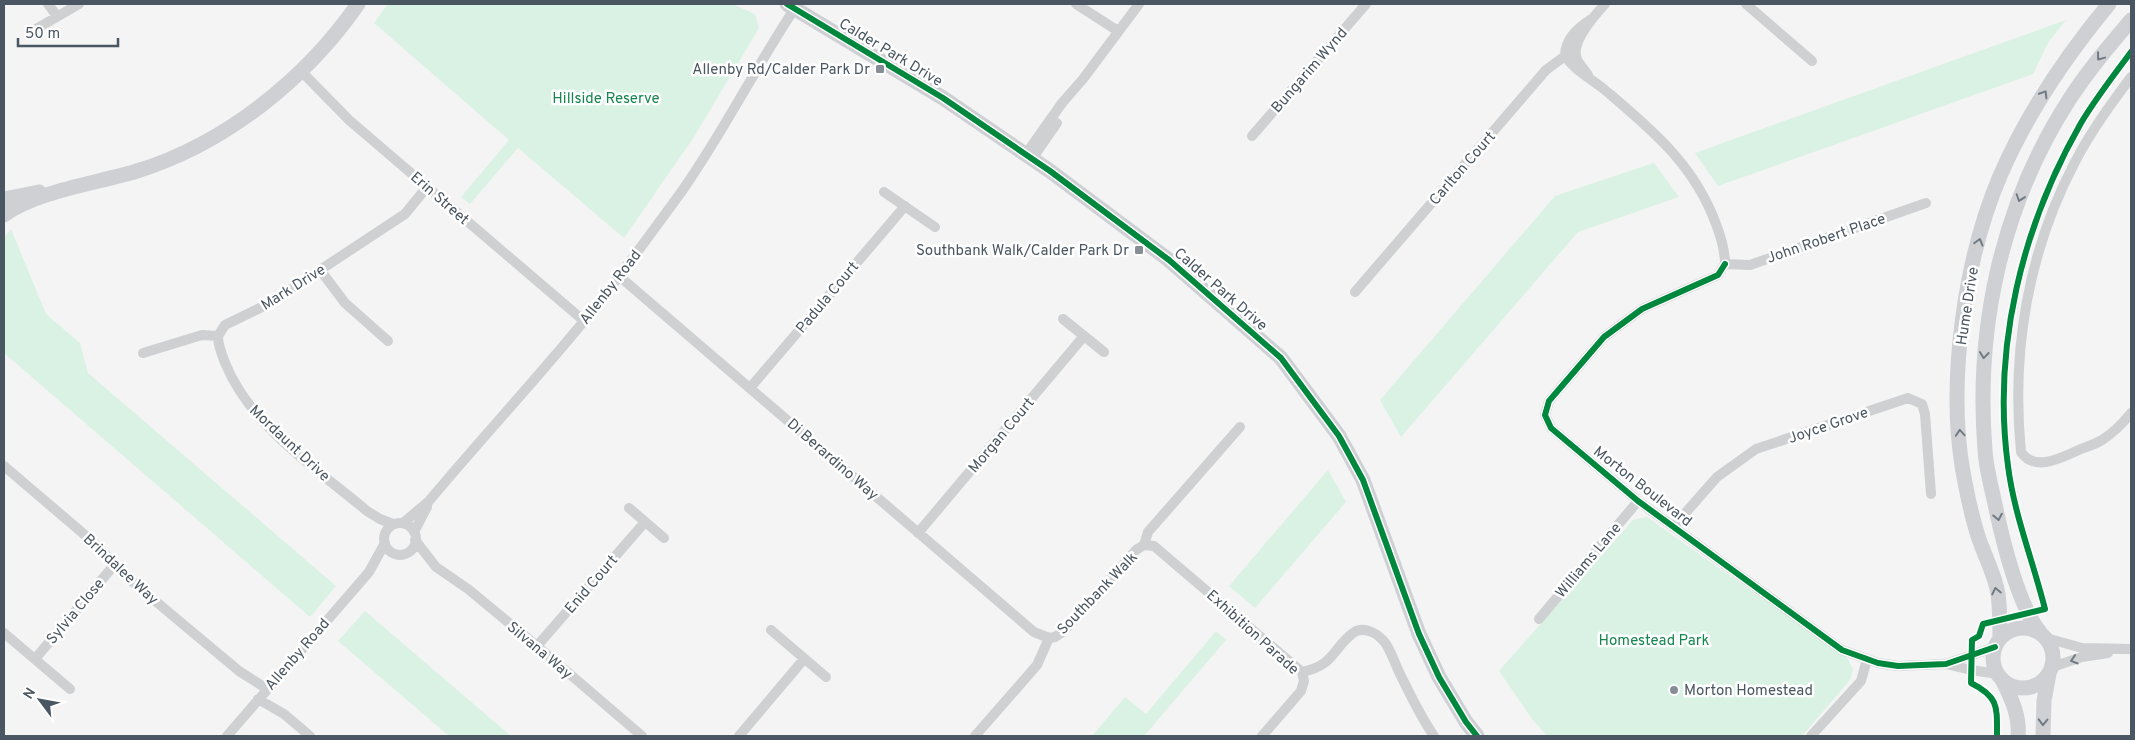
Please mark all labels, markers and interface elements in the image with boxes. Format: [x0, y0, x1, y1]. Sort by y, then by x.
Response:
scale bar [18, 15, 118, 47]
street label: Calder Park Drive [835, 15, 946, 92]
street label: Bungarim Wynd [1268, 24, 1352, 118]
text: 50 m [25, 25, 60, 44]
one-way arrow [2097, 51, 2106, 61]
place label: Allenby Rd/Calder Park Dr [692, 61, 870, 80]
marker: Allenby Rd/Calder Park Dr [874, 63, 886, 75]
park label: Hillside Reserve [552, 90, 660, 109]
one-way arrow [2037, 90, 2047, 99]
street label: Carlton Court [1426, 128, 1500, 210]
street label: Erin Street [406, 168, 472, 230]
one-way arrow [2016, 193, 2026, 201]
street label: John Robert Place [1765, 210, 1888, 269]
one-way arrow [1974, 239, 1984, 247]
place label: Southbank Walk/Calder Park Dr [916, 242, 1129, 261]
marker: Southbank Walk/Calder Park Dr [1133, 244, 1145, 256]
street label: Calder Park Drive [1169, 244, 1271, 336]
street label: Allenby Road [576, 247, 646, 329]
street label: Padula Court [793, 258, 864, 338]
street label: Mark Drive [258, 261, 330, 316]
street label: Hume Drive [1953, 266, 1984, 347]
one-way arrow [1979, 352, 1990, 360]
street label: Morgan Court [965, 394, 1039, 478]
street label: Mordaunt Drive [245, 402, 333, 486]
street label: Joyce Grove [1786, 404, 1871, 449]
street label: Di Berardino Way [782, 415, 882, 505]
one-way arrow [1955, 429, 1966, 437]
street label: Morton Boulevard [1589, 443, 1695, 532]
one-way arrow [1992, 512, 2002, 521]
street label: Williams Lane [1552, 519, 1626, 603]
street label: Brindalee Way [78, 530, 162, 610]
street label: Southbank Walk [1054, 549, 1142, 639]
street label: Enid Court [561, 552, 623, 618]
street label: Sylvia Close [43, 575, 109, 649]
one-way arrow [1992, 586, 2002, 595]
street label: Exhibition Parade [1202, 587, 1302, 680]
street label: Allenby Road [262, 615, 335, 695]
street label: Silvana Way [502, 618, 576, 684]
park label: Homestead Park [1598, 632, 1710, 651]
one-way arrow [2070, 654, 2079, 664]
north arrow [15, 675, 65, 725]
place label: Morton Homestead [1684, 682, 1813, 701]
marker: Morton Homestead [1668, 684, 1680, 696]
text: N [20, 685, 40, 703]
one-way arrow [2038, 719, 2048, 727]

